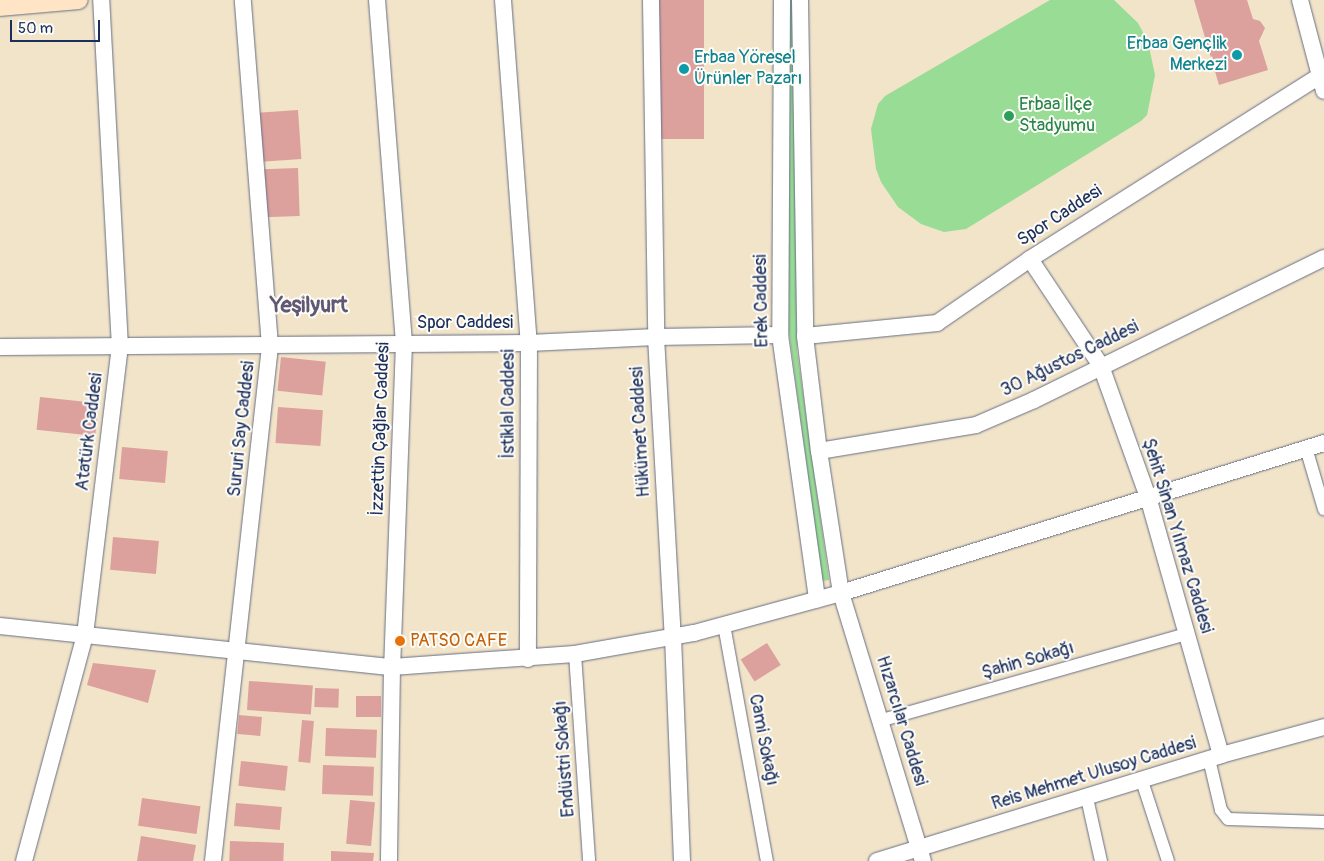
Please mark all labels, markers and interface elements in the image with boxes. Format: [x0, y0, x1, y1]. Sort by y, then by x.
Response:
scale bar [12, 10, 102, 42]
text: 50 m [18, 19, 53, 38]
place label: Erbaa Gençlik Merkezi [1127, 34, 1227, 76]
place label: Erbaa Yöresel Ürünler Pazarı [694, 48, 802, 90]
marker: Erbaa Gençlik Merkezi [1231, 49, 1243, 61]
marker: Erbaa Yöresel Ürünler Pazarı [678, 63, 690, 75]
place label: Erbaa İlçe Stadyumu [1019, 95, 1095, 138]
marker: Erbaa İlçe Stadyumu [1003, 110, 1015, 122]
street label: Spor Caddesi [1014, 181, 1106, 251]
street label: Erek Caddesi [750, 254, 774, 348]
district label: Yeşilyurt [270, 293, 348, 319]
street label: Spor Caddesi [417, 312, 513, 334]
street label: 30 Ağustos Caddesi [998, 316, 1142, 402]
street label: İzzettin Çağlar Caddesi [367, 342, 395, 516]
street label: İstiklal Caddesi [498, 349, 520, 459]
street label: Sururi Say Caddesi [224, 360, 260, 498]
street label: Hükümet Caddesi [627, 366, 655, 498]
street label: Atatürk Caddesi [72, 372, 108, 492]
street label: Şehit Sinan Yılmaz Caddesi [1137, 436, 1217, 636]
place label: PATSO CAFE [410, 630, 507, 652]
marker: PATSO CAFE [394, 635, 406, 647]
street label: Şahin Sokağı [979, 638, 1077, 684]
street label: Hızarcılar Caddesi [871, 653, 931, 789]
street label: Cami Sokağı [744, 692, 782, 788]
street label: Endüstri Sokağı [550, 700, 580, 818]
street label: Reis Mehmet Ulusoy Caddesi [989, 733, 1199, 815]

